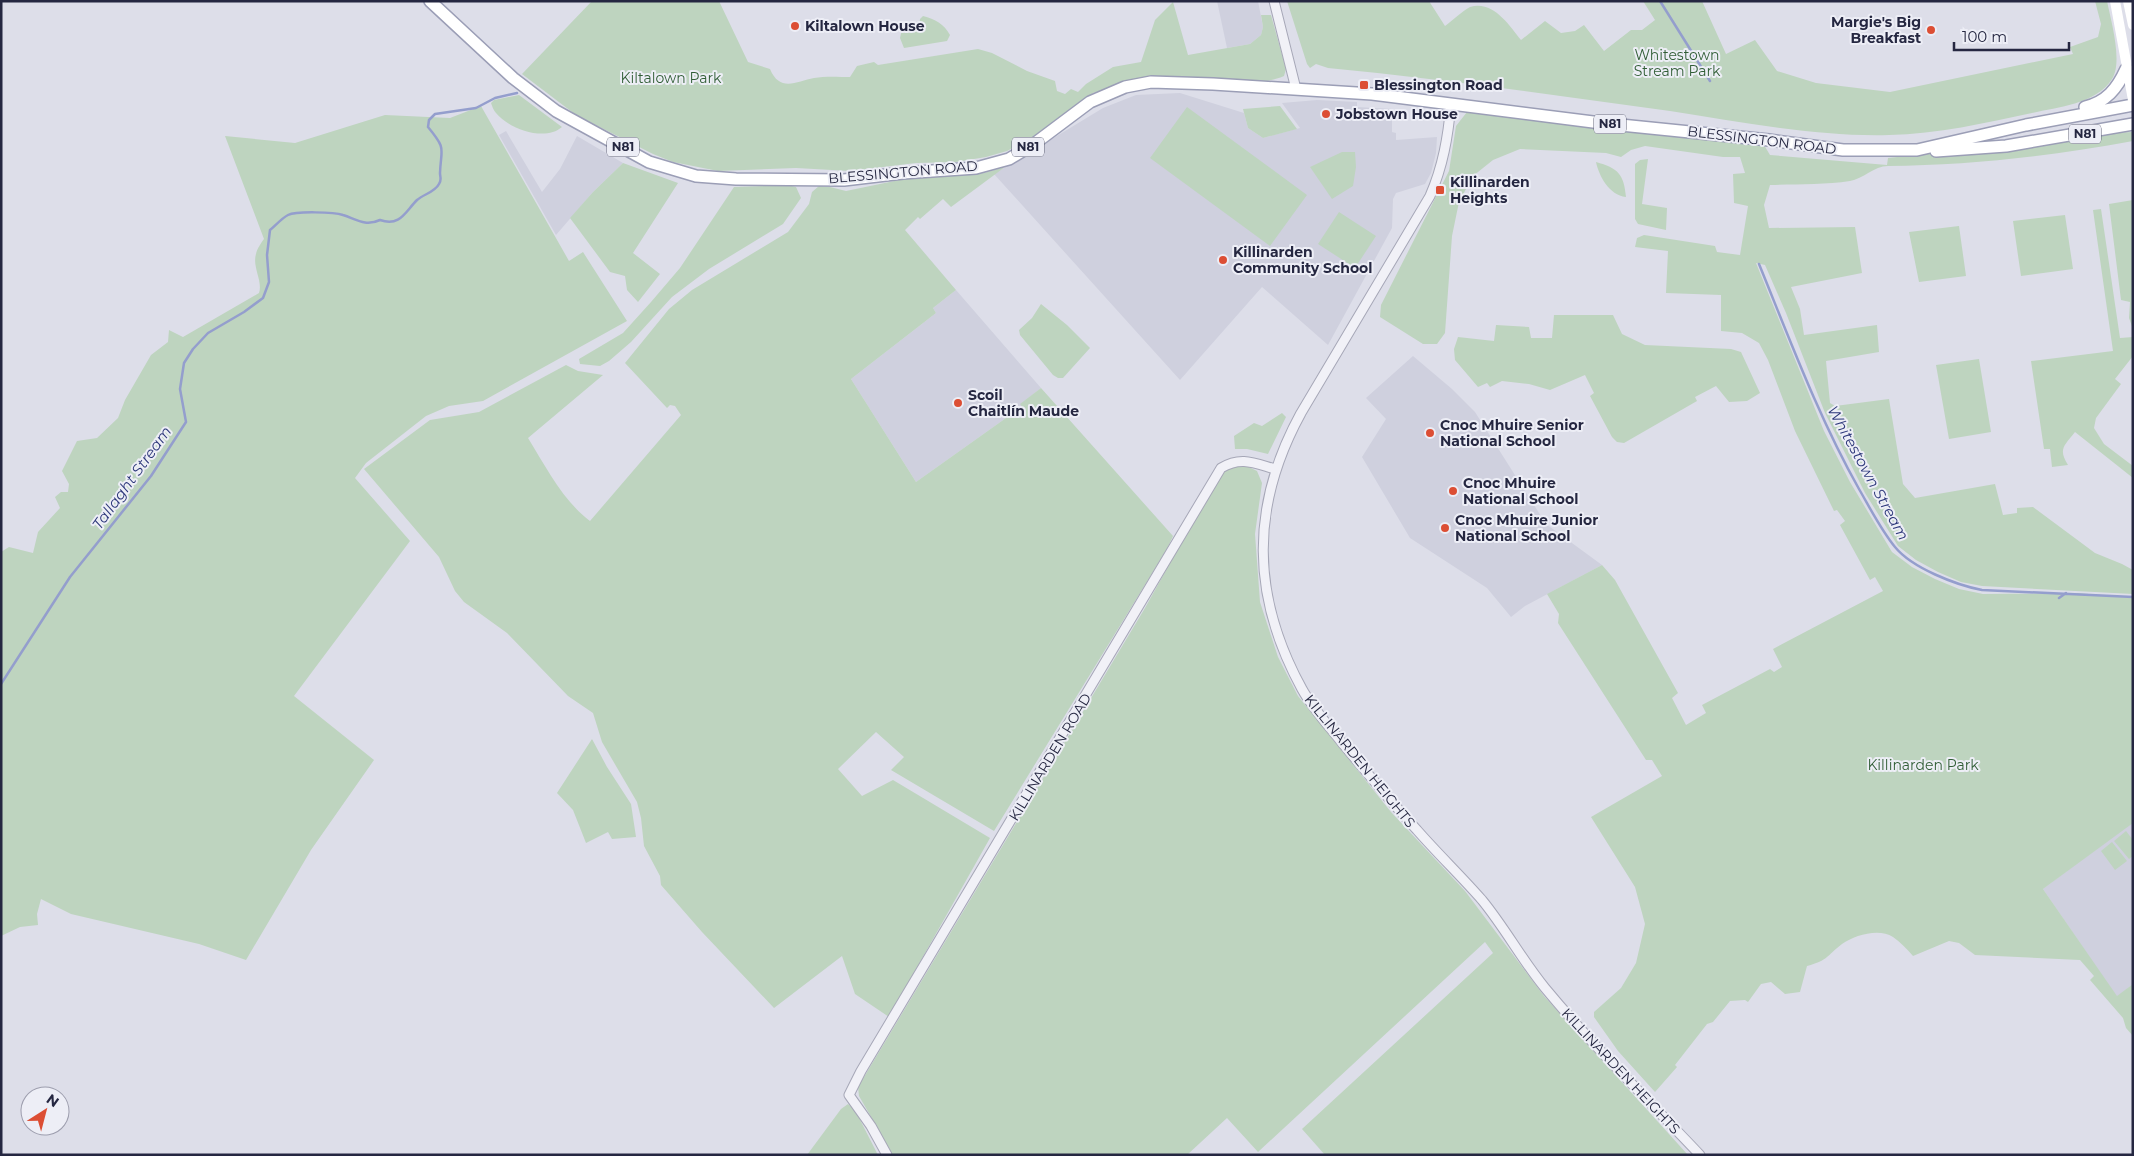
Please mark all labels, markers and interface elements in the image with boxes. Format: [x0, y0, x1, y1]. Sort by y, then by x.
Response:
place label: Margie's Big Breakfast [1831, 13, 1921, 47]
place label: Kiltalown House [805, 17, 925, 35]
marker: Kiltalown House [789, 20, 801, 32]
scale bar [1954, 20, 2069, 52]
marker: Margie's Big Breakfast [1925, 24, 1937, 36]
text: 100 m [1962, 27, 2007, 46]
park label: Whitestown Stream Park [1634, 46, 1721, 80]
park label: Kiltalown Park [621, 69, 722, 87]
place label: Blessington Road [1374, 76, 1503, 94]
marker: Blessington Road [1358, 79, 1370, 91]
place label: Jobstown House [1335, 105, 1458, 123]
marker: Jobstown House [1320, 108, 1332, 120]
road number: N81 [1594, 115, 1626, 134]
street label: BLESSINGTON ROAD [1687, 122, 1837, 158]
road number: N81 [2069, 125, 2101, 144]
road number: N81 [607, 138, 639, 156]
road number: N81 [1012, 138, 1044, 156]
street label: BLESSINGTON ROAD [828, 157, 978, 187]
place label: Killinarden Heights [1450, 173, 1530, 207]
marker: Killinarden Heights [1434, 184, 1446, 196]
place label: Killinarden Community School [1233, 243, 1372, 277]
marker: Killinarden Community School [1217, 254, 1229, 266]
place label: Scoil Chaitlín Maude [968, 386, 1079, 420]
marker: Scoil Chaitlín Maude [952, 397, 964, 409]
water label: Whitestown Stream [1824, 402, 1913, 543]
place label: Cnoc Mhuire Senior National School [1440, 416, 1584, 450]
water label: Tallaght Stream [88, 422, 175, 533]
marker: Cnoc Mhuire Senior National School [1424, 427, 1436, 439]
place label: Cnoc Mhuire National School [1463, 474, 1578, 508]
marker: Cnoc Mhuire National School [1447, 485, 1459, 497]
place label: Cnoc Mhuire Junior National School [1455, 511, 1598, 545]
marker: Cnoc Mhuire Junior National School [1439, 522, 1451, 534]
street label: KILLINARDEN ROAD [1005, 690, 1095, 824]
street label: KILLINARDEN HEIGHTS [1301, 691, 1419, 831]
park label: Killinarden Park [1867, 756, 1979, 774]
street label: KILLINARDEN HEIGHTS [1558, 1004, 1684, 1138]
north arrow [20, 1086, 70, 1136]
text: N [43, 1090, 63, 1111]

